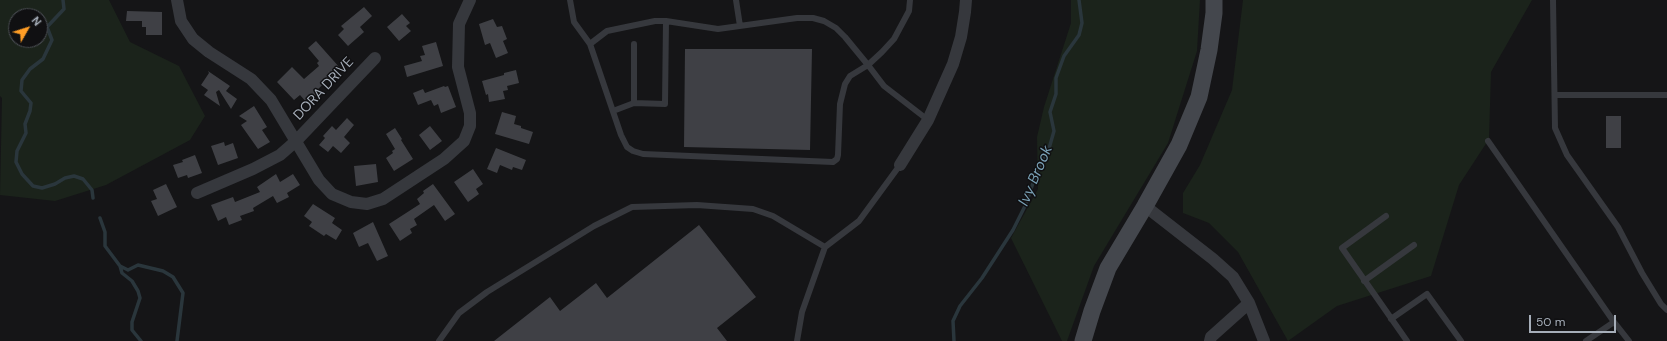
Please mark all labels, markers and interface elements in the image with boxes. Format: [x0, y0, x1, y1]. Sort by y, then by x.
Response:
north arrow [8, 8, 48, 48]
text: N [29, 14, 45, 29]
street label: DORA DRIVE [290, 54, 358, 124]
water label: Ivy Brook [1015, 143, 1057, 209]
scale bar [1531, 307, 1618, 333]
text: 50 m [1536, 314, 1565, 330]

